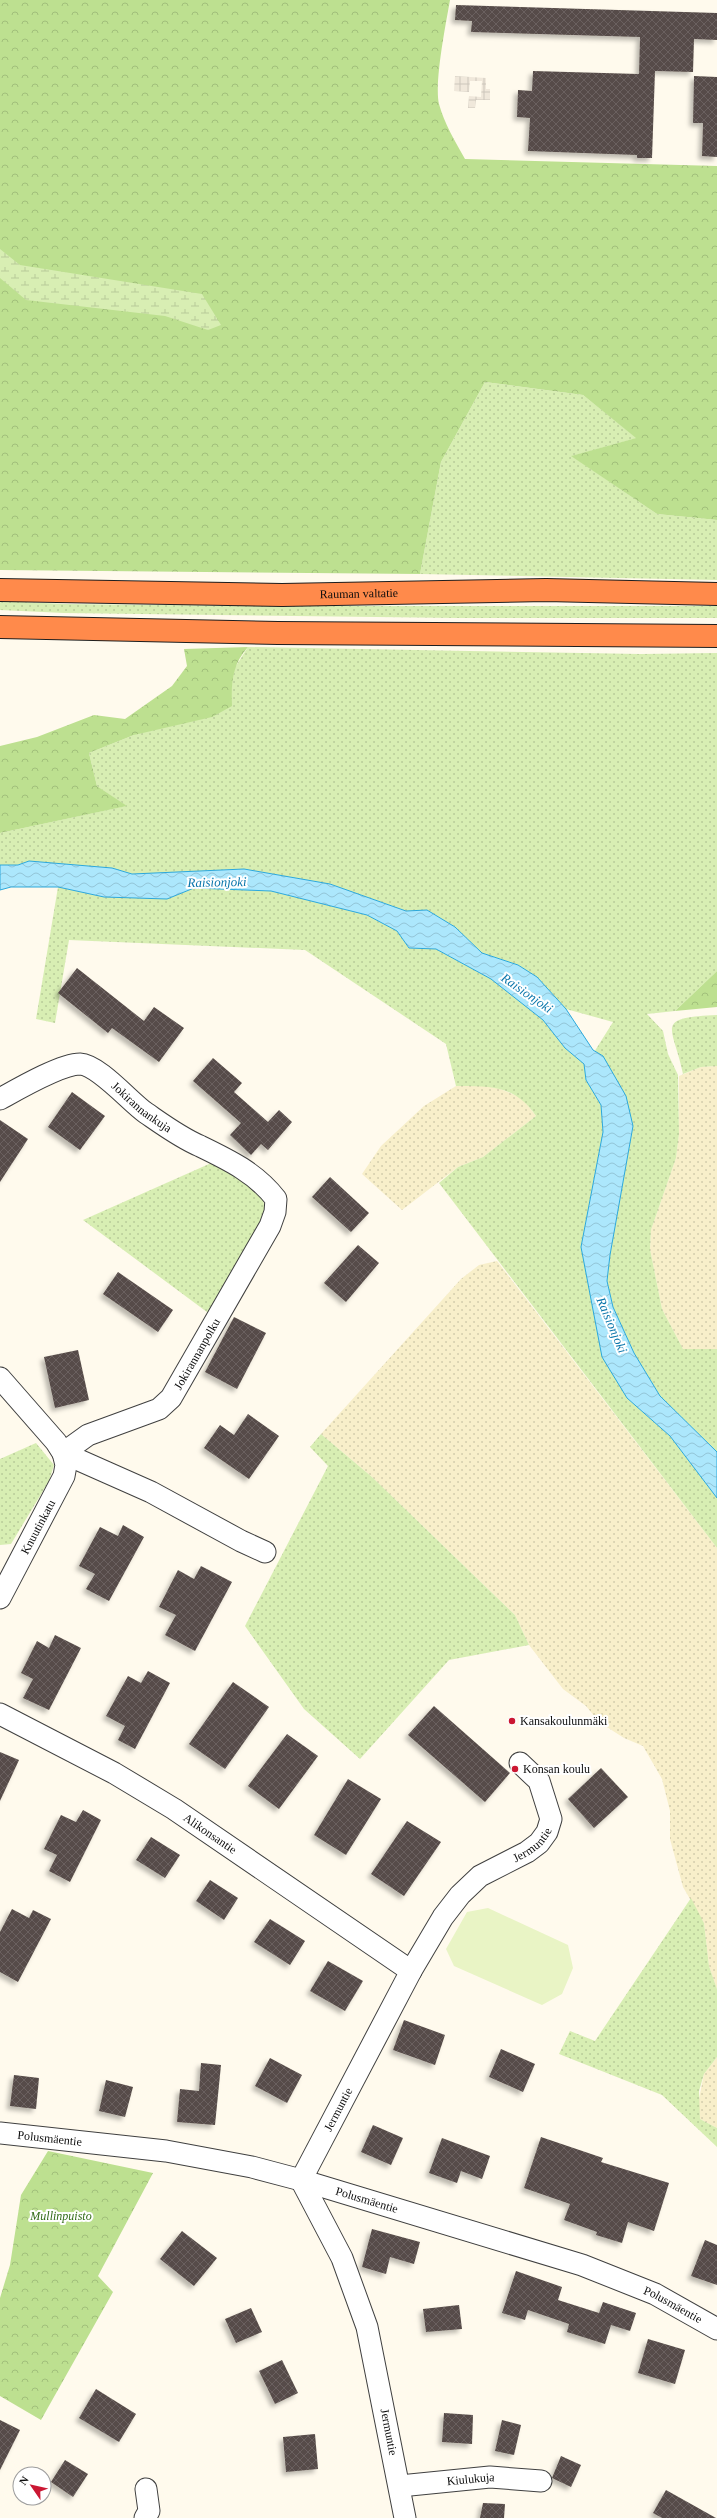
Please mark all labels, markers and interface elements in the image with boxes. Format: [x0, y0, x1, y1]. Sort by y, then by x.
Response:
street label: Rauman valtatie [320, 586, 398, 601]
water label: Raisionjoki [186, 874, 247, 890]
water label: Raisionjoki [498, 969, 556, 1016]
street label: Jokirannankuja [109, 1079, 175, 1136]
water label: Raisionjoki [593, 1294, 631, 1356]
street label: Jokirannanpolku [171, 1316, 223, 1392]
street label: Knuutinkatu [18, 1497, 58, 1557]
place label: Kansakoulunmäki [520, 1714, 608, 1728]
marker: Kansakoulunmäki [507, 1716, 517, 1726]
place label: Konsan koulu [523, 1762, 590, 1776]
marker: Konsan koulu [510, 1764, 520, 1774]
street label: Alikonsantie [181, 1811, 239, 1857]
street label: Jermuntie [510, 1826, 555, 1865]
street label: Jermuntie [321, 2085, 355, 2134]
street label: Polusmäentie [17, 2128, 83, 2149]
street label: Polusmäentie [334, 2184, 400, 2216]
park label: Mullinpuisto [29, 2209, 92, 2223]
street label: Polusmäentie [642, 2283, 705, 2326]
street label: Jermuntie [378, 2407, 400, 2457]
north arrow [12, 2466, 52, 2506]
street label: Kiulukuja [446, 2470, 496, 2488]
text: N [17, 2474, 31, 2487]

